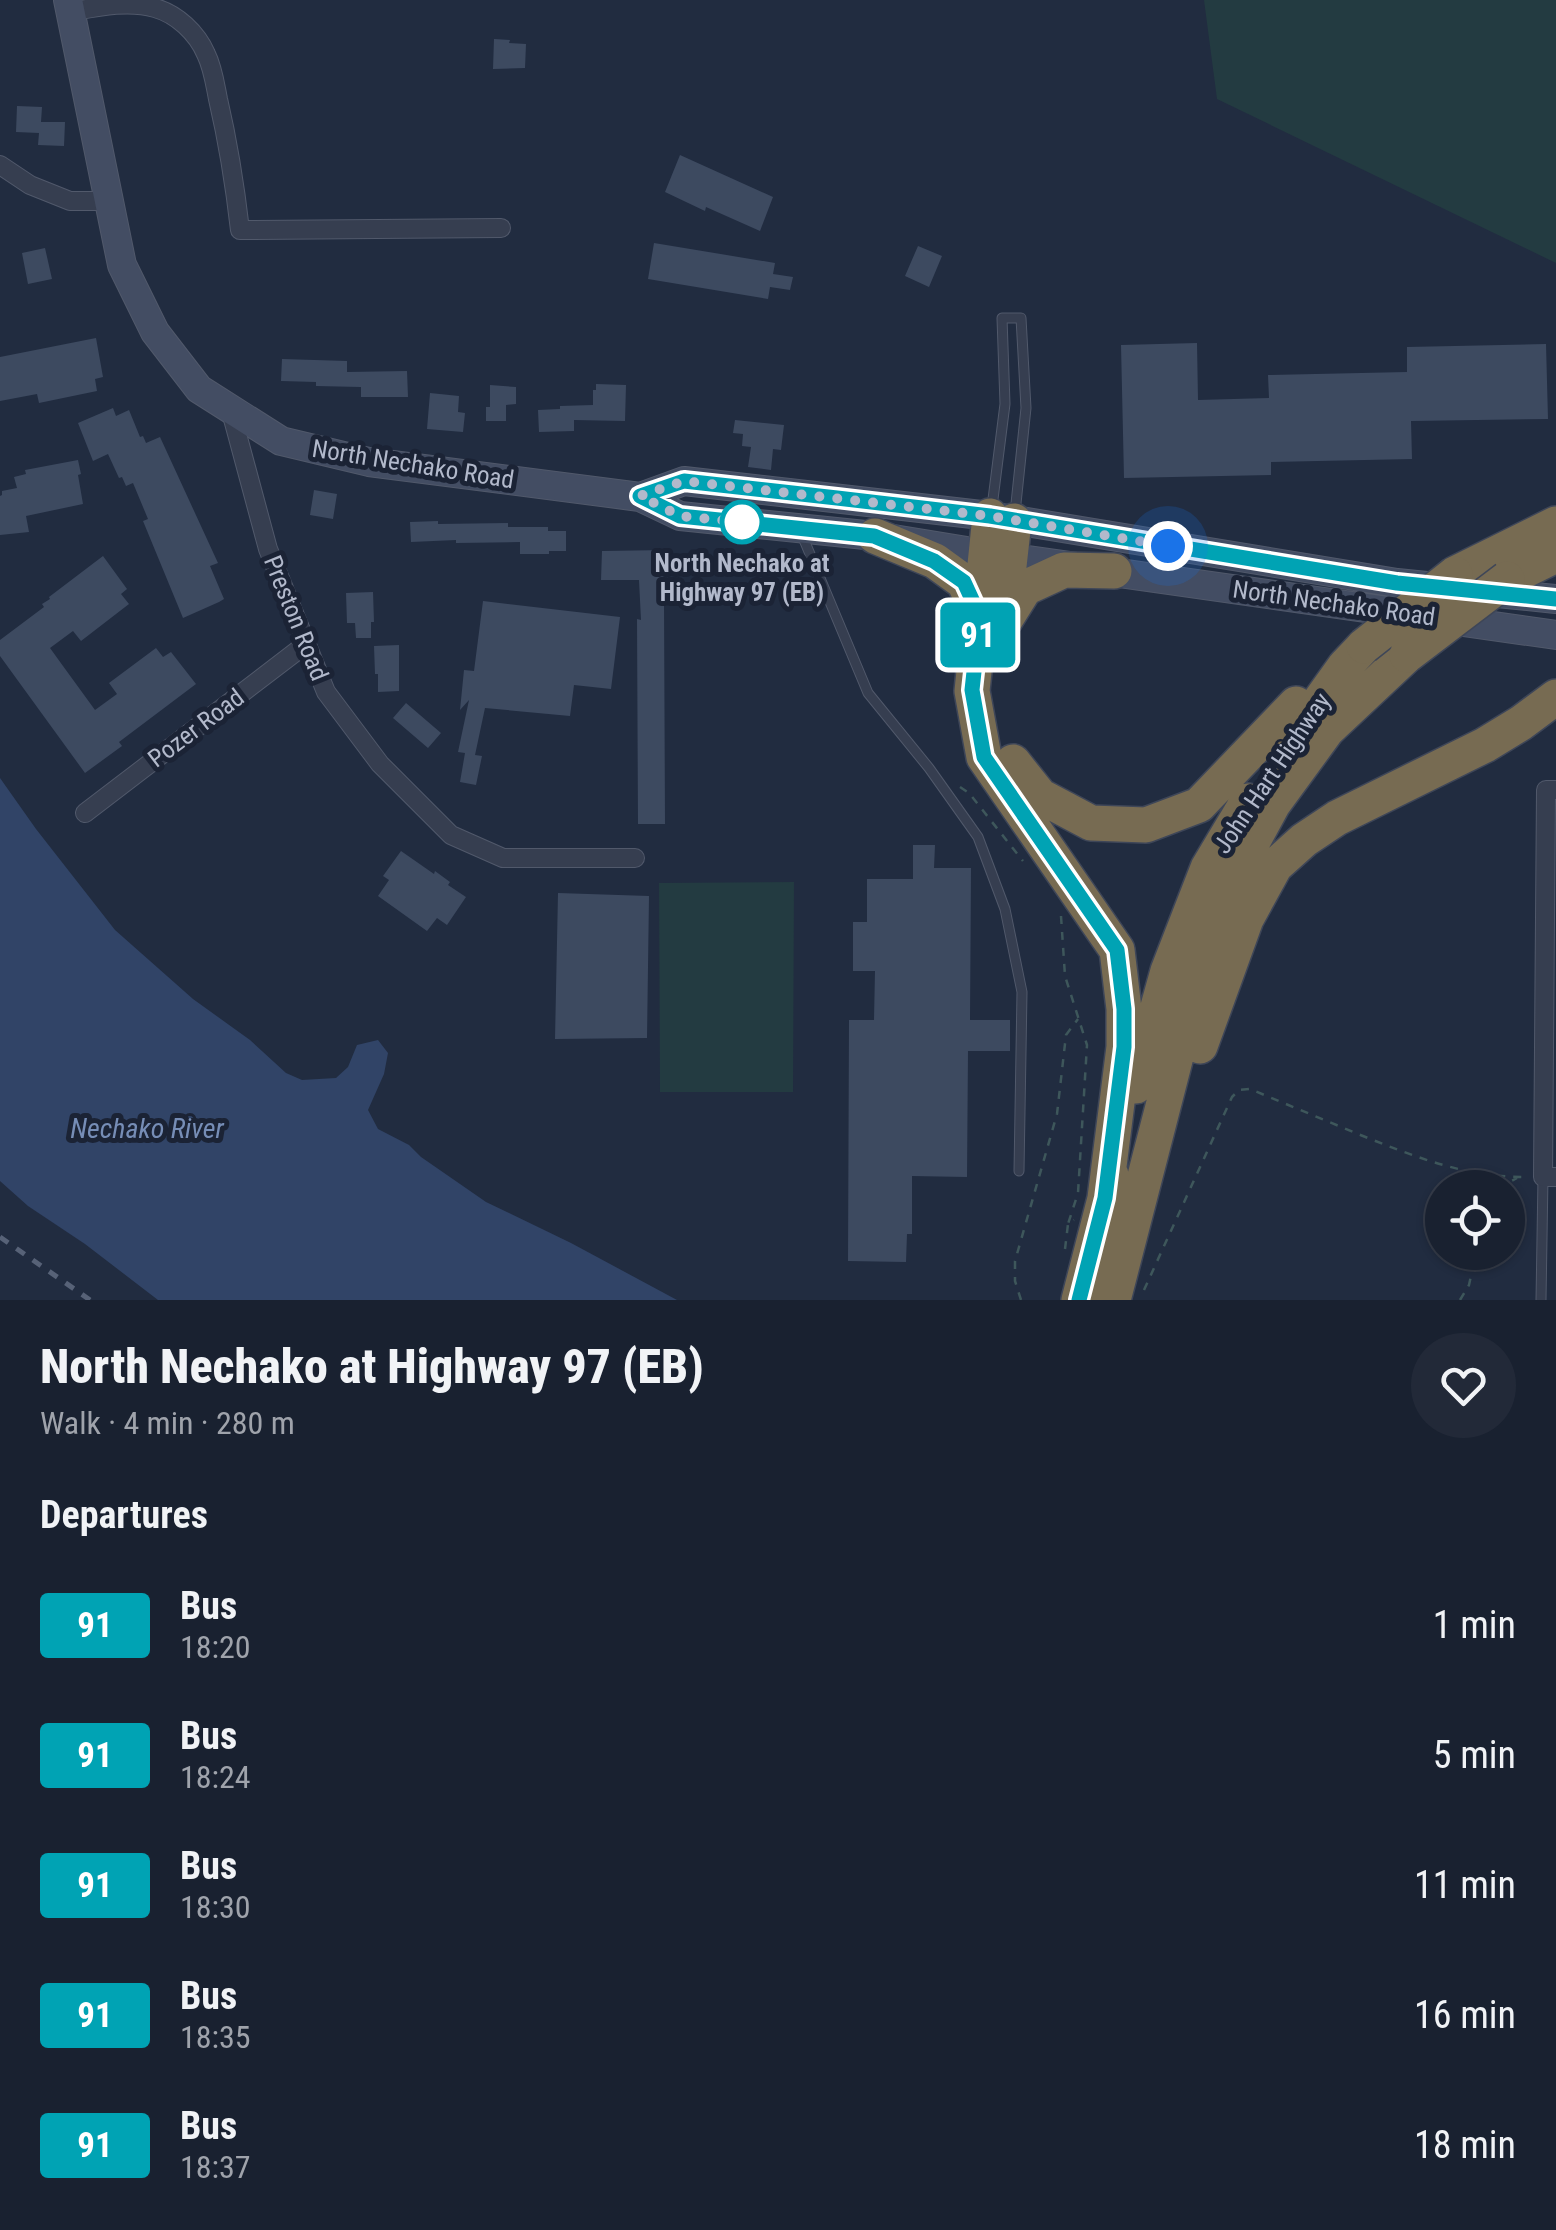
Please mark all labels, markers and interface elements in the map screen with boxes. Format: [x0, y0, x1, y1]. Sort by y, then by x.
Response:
street label: North Nechako Road [310, 434, 516, 494]
marker: North Nechako at Highway 97 (EB) [721, 501, 763, 543]
your location [1143, 521, 1193, 571]
place label: North Nechako at Highway 97 (EB) [655, 549, 830, 607]
street label: Preston Road [258, 551, 334, 685]
street label: North Nechako Road [1231, 574, 1437, 632]
line badge: 91 [933, 602, 1023, 668]
text: 91 [960, 615, 996, 656]
street label: Pozer Road [143, 683, 249, 773]
street label: John Hart Highway [1208, 687, 1336, 859]
water label: Nechako River [70, 1112, 225, 1145]
map controls [1425, 1170, 1525, 1270]
button: locate [1425, 1170, 1525, 1270]
button: heart [1411, 1333, 1516, 1438]
text: North Nechako at Highway 97 (EB) [40, 1338, 704, 1395]
text: Walk · 4 min · 280 m [40, 1404, 295, 1442]
text: Departures [40, 1493, 208, 1537]
text: Bus [180, 1584, 237, 1628]
text: 1 min [1433, 1603, 1516, 1647]
text: 91 [77, 1605, 113, 1646]
text: 18:20 [180, 1628, 251, 1666]
text: Bus [180, 1714, 237, 1758]
text: 5 min [1433, 1733, 1516, 1777]
text: 91 [77, 1735, 113, 1776]
text: 18:24 [180, 1758, 251, 1796]
text: Bus [180, 1844, 237, 1888]
text: 11 min [1414, 1863, 1516, 1907]
text: 91 [77, 1865, 113, 1906]
text: 18:30 [180, 1888, 251, 1926]
text: Bus [180, 1974, 237, 2018]
text: 16 min [1414, 1993, 1516, 2037]
text: 91 [77, 1995, 113, 2036]
text: 18:35 [180, 2018, 251, 2056]
text: Bus [180, 2104, 237, 2148]
text: 18 min [1414, 2123, 1516, 2167]
text: 91 [77, 2125, 113, 2166]
text: 18:37 [180, 2148, 251, 2186]

